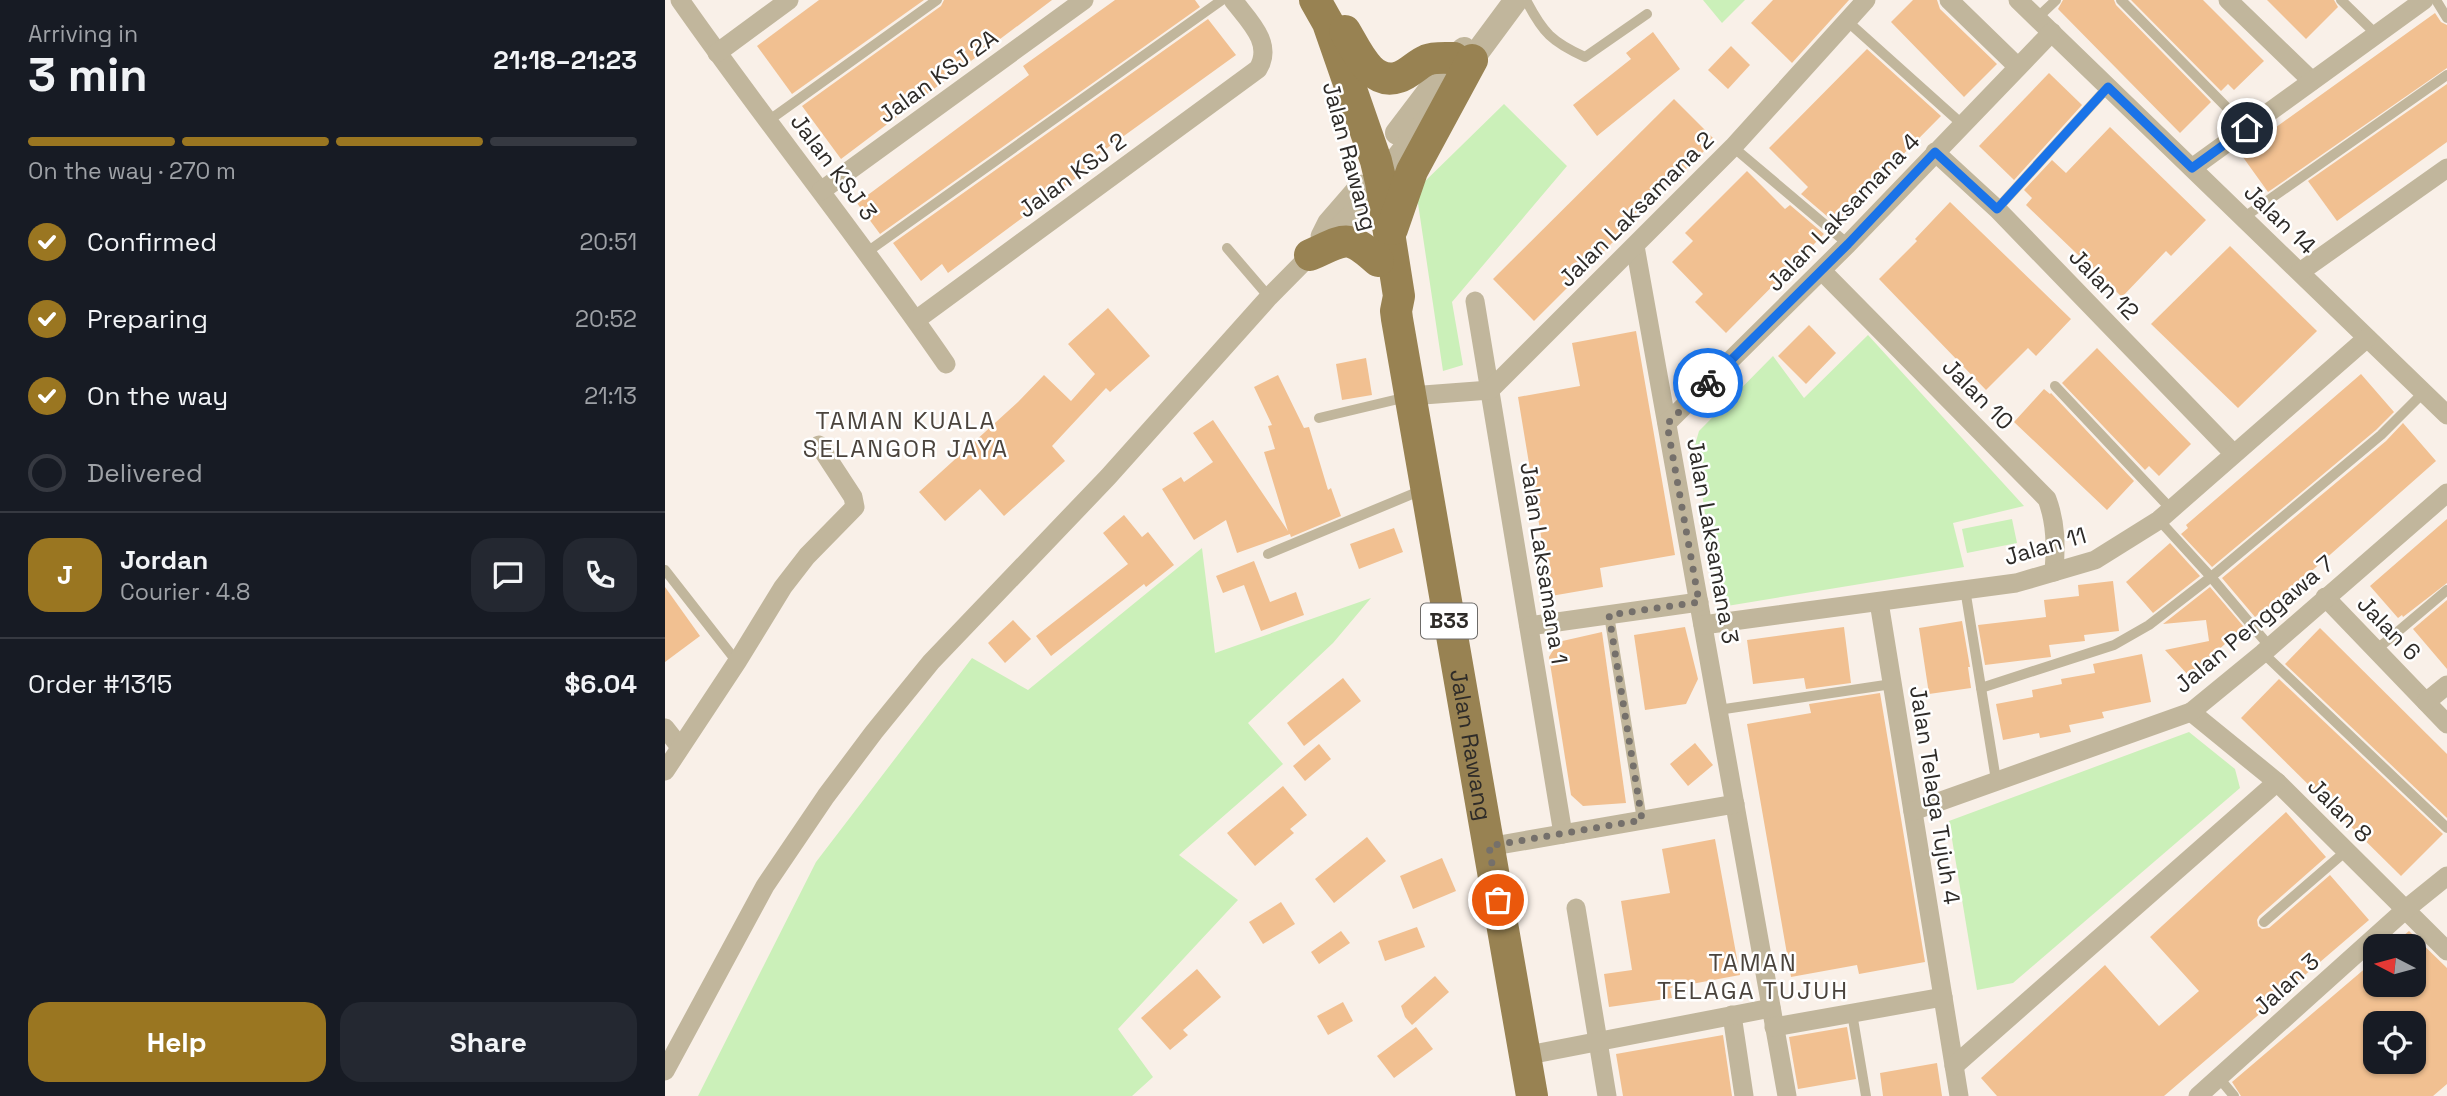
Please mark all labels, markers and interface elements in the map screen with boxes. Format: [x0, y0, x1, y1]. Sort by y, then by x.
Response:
text: Arriving in [28, 19, 138, 49]
street label: Jalan KSJ 2A [872, 22, 1004, 130]
text: 21:18–21:23 [493, 43, 637, 77]
text: 3 min [28, 46, 148, 104]
street label: Jalan Rawang [1316, 78, 1384, 234]
pin [2217, 98, 2277, 158]
street label: Jalan KSJ 3 [784, 107, 884, 227]
icon: home [2228, 109, 2266, 147]
street label: Jalan Laksamana 2 [1552, 125, 1720, 293]
street label: Jalan KSJ 2 [1012, 126, 1132, 224]
street label: Jalan Laksamana 4 [1760, 126, 1926, 298]
text: On the way · 270 m [28, 156, 236, 186]
street label: Jalan 14 [2238, 177, 2322, 261]
icon: check [28, 223, 66, 261]
text: Confirmed [87, 225, 217, 259]
text: 20:51 [580, 227, 637, 257]
street label: Jalan 12 [2062, 242, 2146, 326]
icon: check [28, 300, 66, 338]
text: Preparing [87, 302, 208, 336]
text: 20:52 [575, 304, 637, 334]
courier [1673, 348, 1743, 418]
street label: Jalan 10 [1936, 352, 2020, 436]
icon: bike [1689, 364, 1727, 402]
icon: check [28, 377, 66, 415]
text: On the way [87, 379, 228, 413]
text: 21:13 [584, 381, 637, 411]
district label: TAMAN KUALA SELANGOR JAYA [803, 405, 1009, 464]
street label: Jalan Laksamana 3 [1680, 436, 1746, 646]
text: Delivered [87, 456, 203, 490]
street label: Jalan Laksamana 1 [1513, 460, 1575, 666]
street label: Jalan 11 [2000, 520, 2090, 572]
button: chat [471, 538, 545, 612]
button: phone [563, 538, 637, 612]
text: Jordan [120, 543, 208, 577]
street label: Jalan Penggawa 7 [2168, 548, 2340, 700]
text: J [57, 558, 73, 592]
text: Courier · 4.8 [120, 577, 250, 607]
street label: Jalan 6 [2351, 589, 2427, 667]
road number: B33 [1421, 604, 1477, 638]
text: Order #1315 [28, 667, 172, 701]
text: $6.04 [564, 667, 637, 701]
street label: Jalan Rawang [1443, 667, 1499, 823]
street label: Jalan Telaga Tujuh 4 [1903, 683, 1967, 907]
street label: Jalan 8 [2301, 771, 2379, 849]
pin [1468, 870, 1528, 930]
icon: bag [1479, 881, 1517, 919]
north arrow [2363, 934, 2425, 998]
map controls [2363, 934, 2426, 1074]
street label: Jalan 3 [2247, 946, 2325, 1022]
district label: TAMAN TELAGA TUJUH [1657, 947, 1849, 1006]
button: Help [28, 1002, 326, 1082]
button: Share [340, 1002, 637, 1082]
button: locate [2363, 1011, 2426, 1074]

